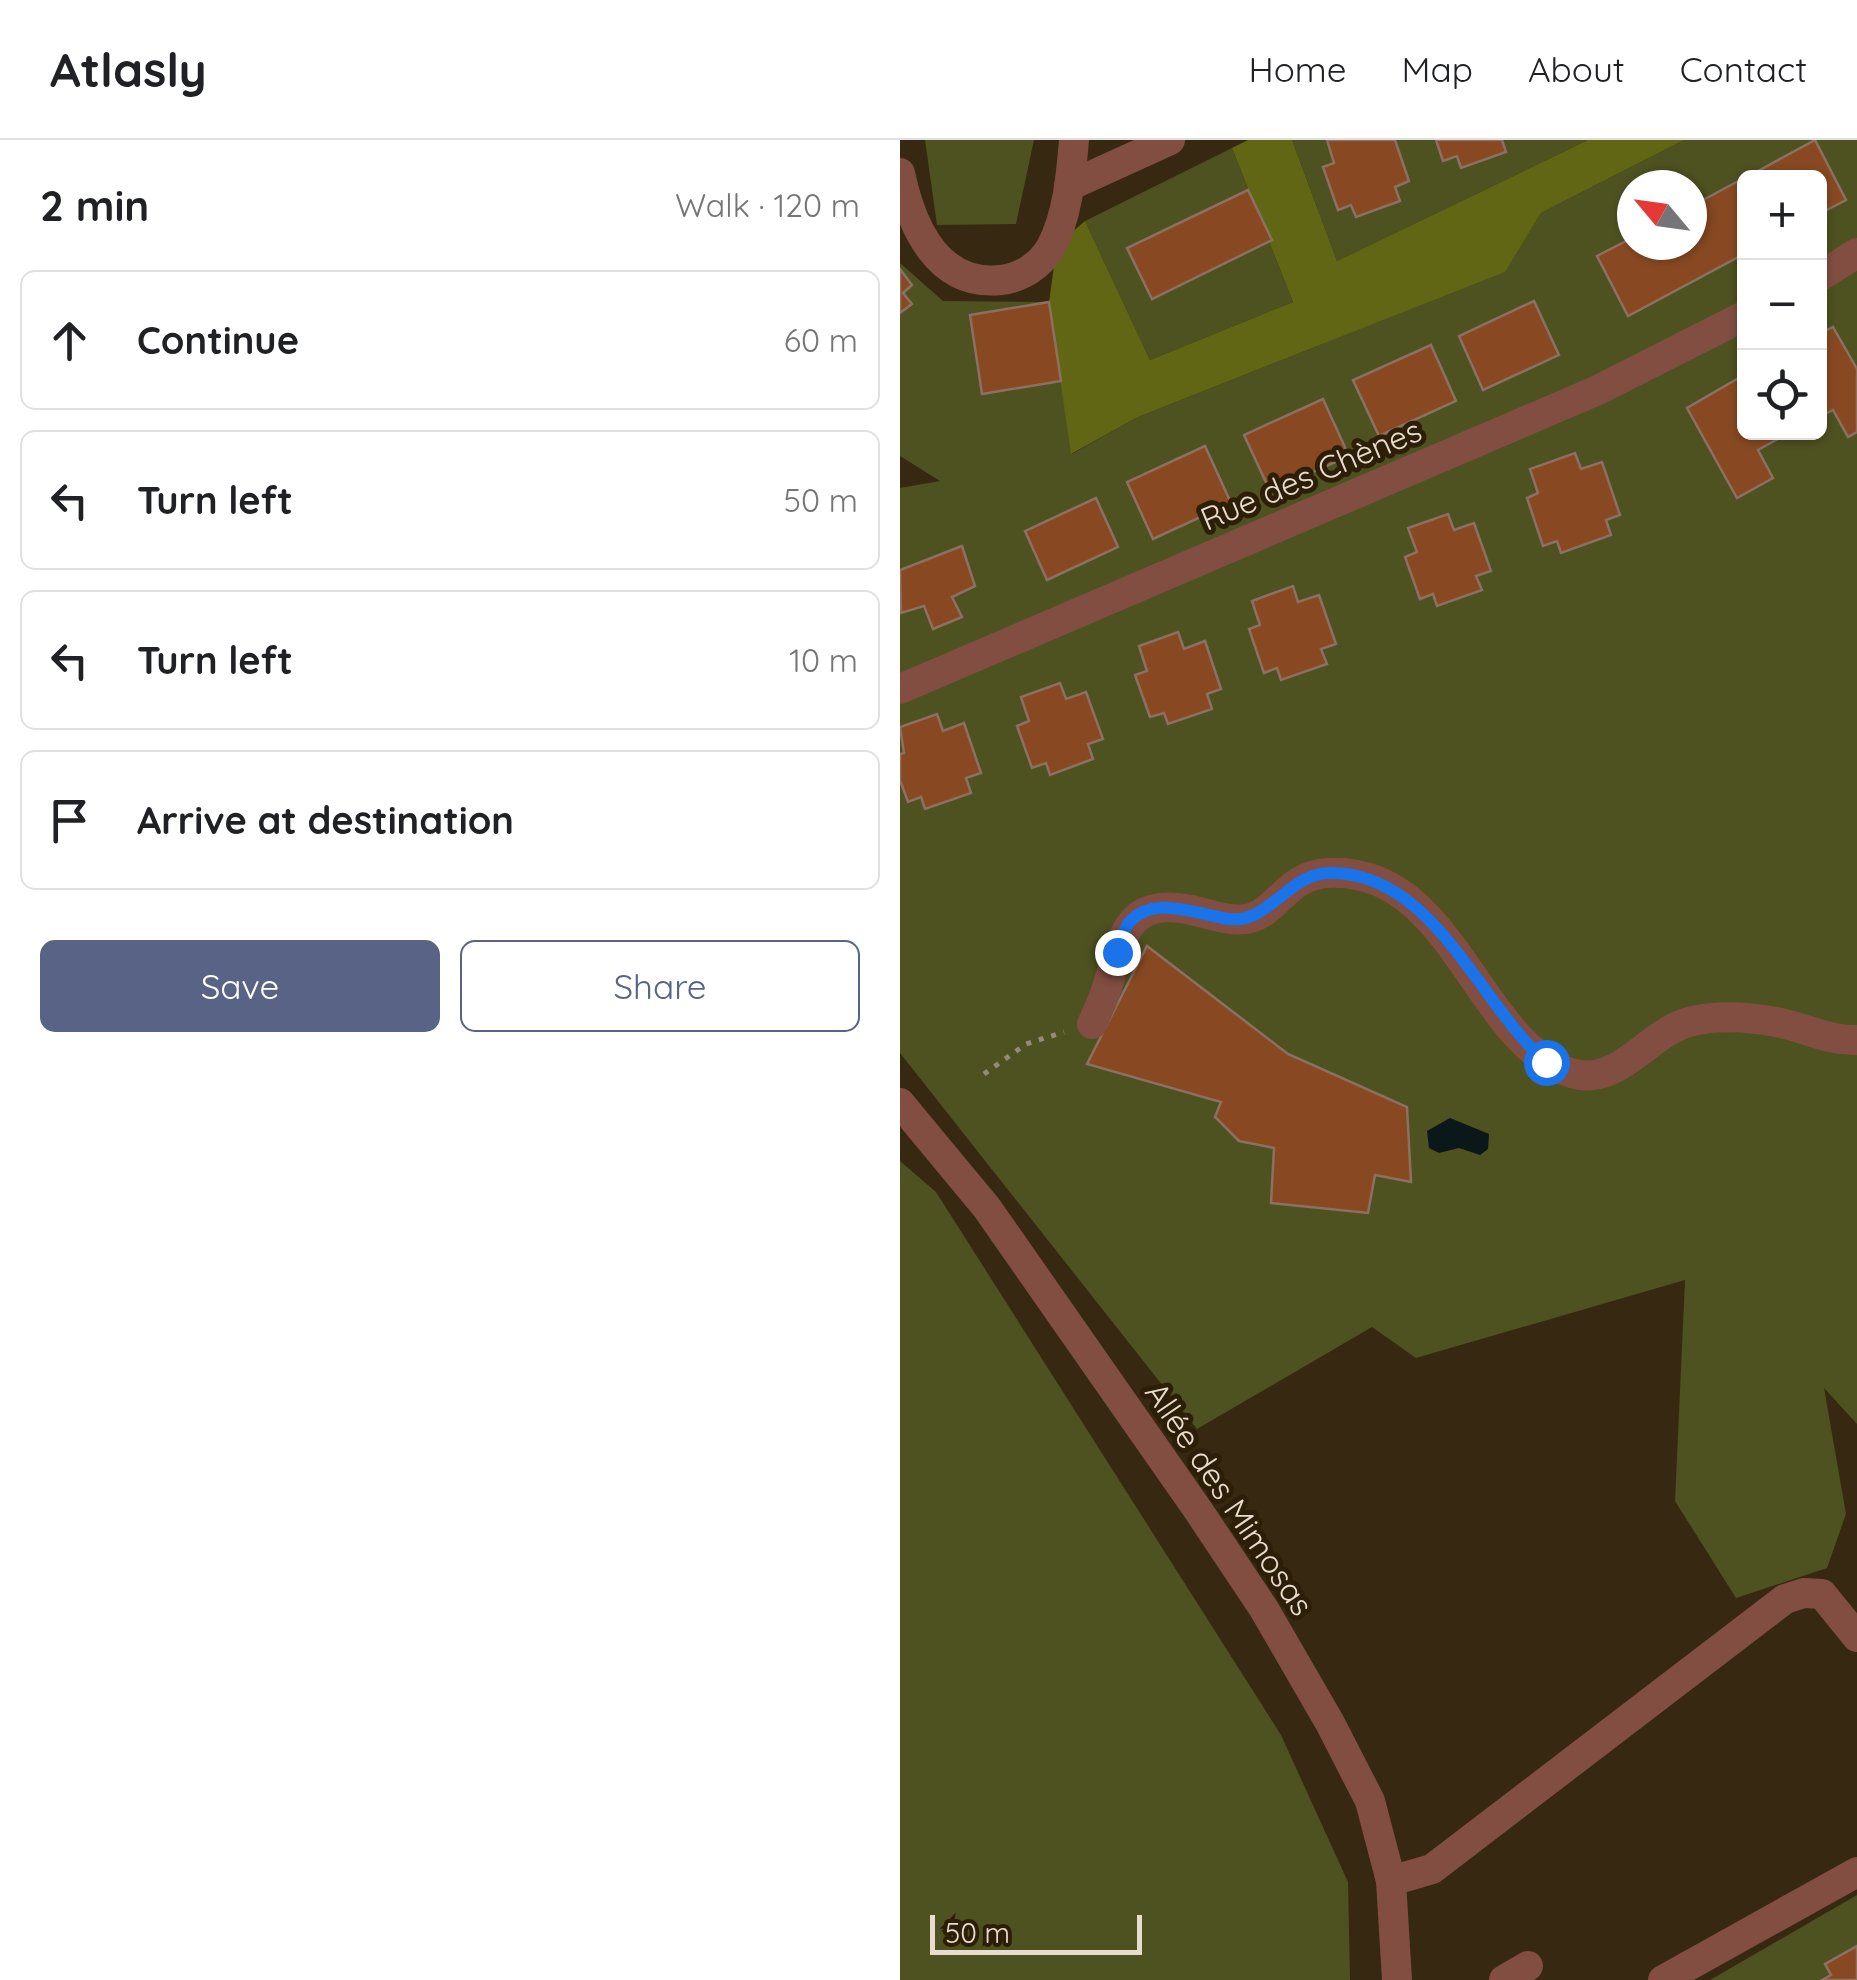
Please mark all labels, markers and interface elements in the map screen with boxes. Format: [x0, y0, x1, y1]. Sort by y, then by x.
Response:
text: Atlasly [50, 39, 207, 99]
text: Home [1249, 47, 1347, 91]
text: Map [1402, 47, 1473, 91]
text: About [1528, 47, 1625, 91]
text: Contact [1680, 47, 1807, 91]
north arrow [1617, 170, 1707, 260]
map controls [1737, 170, 1827, 440]
button: + [1737, 170, 1827, 260]
text: 2 min [40, 179, 149, 232]
text: Walk · 120 m [675, 185, 860, 225]
button: − [1737, 260, 1827, 350]
icon: ahead [42, 313, 97, 368]
text: Continue [137, 316, 299, 364]
text: 60 m [784, 320, 858, 360]
button: locate [1737, 350, 1827, 440]
street label: Rue des Chènes [1194, 410, 1427, 539]
icon: left [42, 473, 97, 528]
text: Turn left [137, 476, 293, 524]
text: 50 m [784, 480, 858, 520]
icon: left [42, 633, 97, 688]
text: Turn left [137, 636, 293, 684]
text: 10 m [789, 640, 858, 680]
icon: arrive [42, 793, 97, 848]
text: Arrive at destination [137, 796, 514, 844]
route end [1095, 930, 1141, 976]
button: Save [40, 940, 440, 1032]
button: Share [460, 940, 860, 1032]
route start [1524, 1040, 1570, 1086]
street label: Allée des Mimosas [1137, 1374, 1323, 1623]
scale bar [930, 1910, 1142, 1954]
text: 50 m [945, 1915, 1010, 1950]

